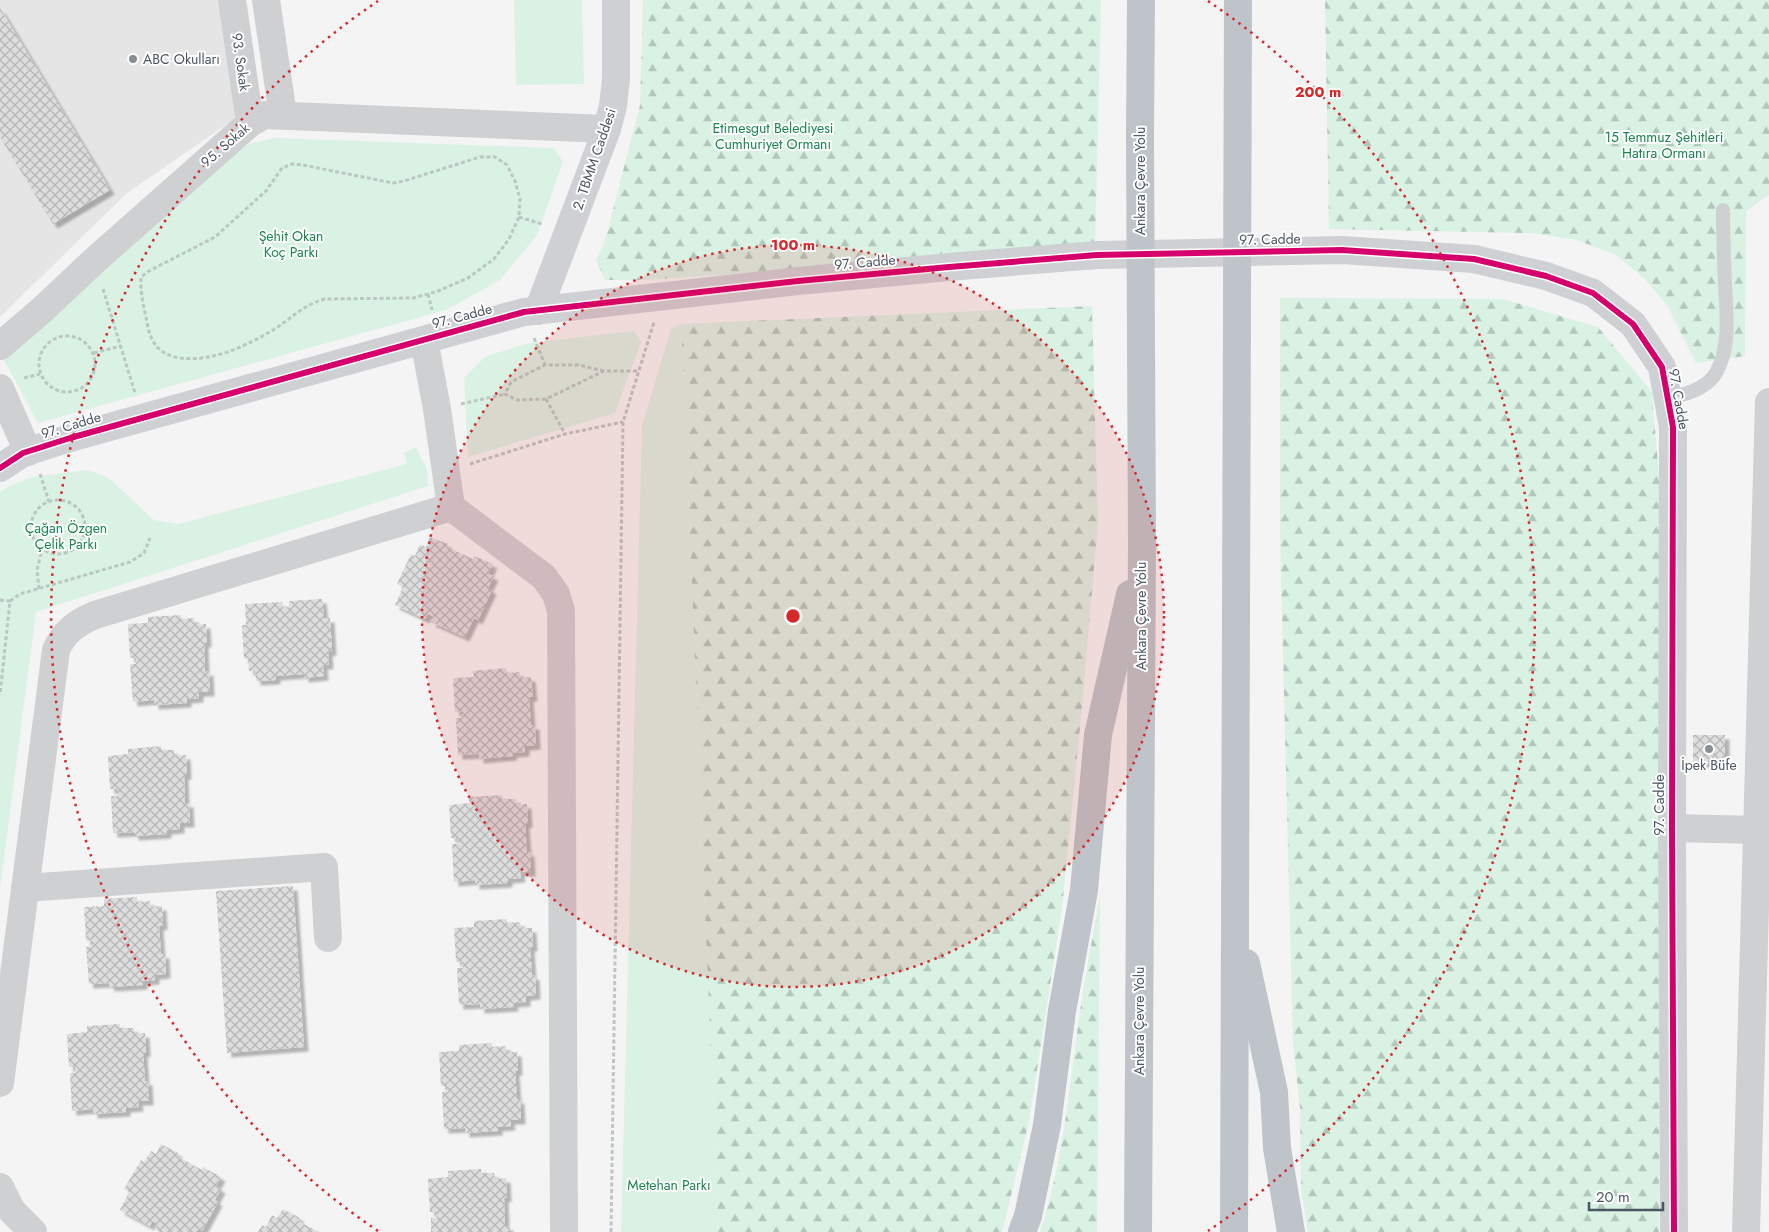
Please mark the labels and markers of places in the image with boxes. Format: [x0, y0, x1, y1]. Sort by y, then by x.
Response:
place label: ABC Okulları [143, 49, 220, 69]
marker: ABC Okulları [127, 53, 139, 65]
centre of rings [784, 607, 802, 625]
marker: İpek Büfe [1703, 743, 1715, 755]
place label: İpek Büfe [1681, 755, 1737, 775]

